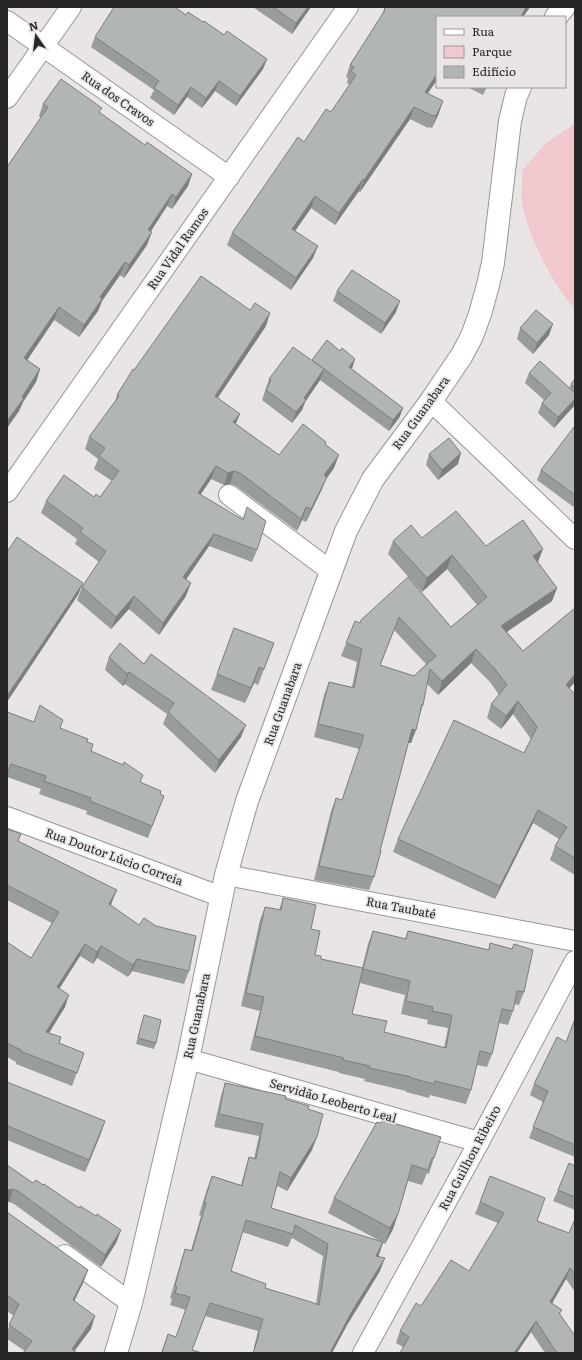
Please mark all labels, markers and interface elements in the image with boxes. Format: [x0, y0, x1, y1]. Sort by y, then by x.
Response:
north arrow [16, 16, 56, 56]
text: N [27, 16, 40, 34]
legend [436, 16, 566, 88]
text: Rua [472, 22, 495, 40]
text: Parque [472, 42, 512, 60]
text: Edifício [472, 62, 516, 80]
street label: Rua dos Cravos [78, 66, 159, 130]
street label: Rua Vidal Ramos [142, 203, 212, 293]
street label: Rua Guanabara [387, 371, 453, 453]
street label: Rua Guanabara [259, 659, 306, 748]
street label: Rua Doutor Lúcio Correia [43, 823, 186, 890]
street label: Rua Taubaté [365, 891, 438, 923]
street label: Rua Guanabara [178, 971, 214, 1060]
street label: Servidão Leoberto Leal [268, 1073, 399, 1127]
street label: Rua Guilhon Ribeiro [434, 1102, 505, 1213]

